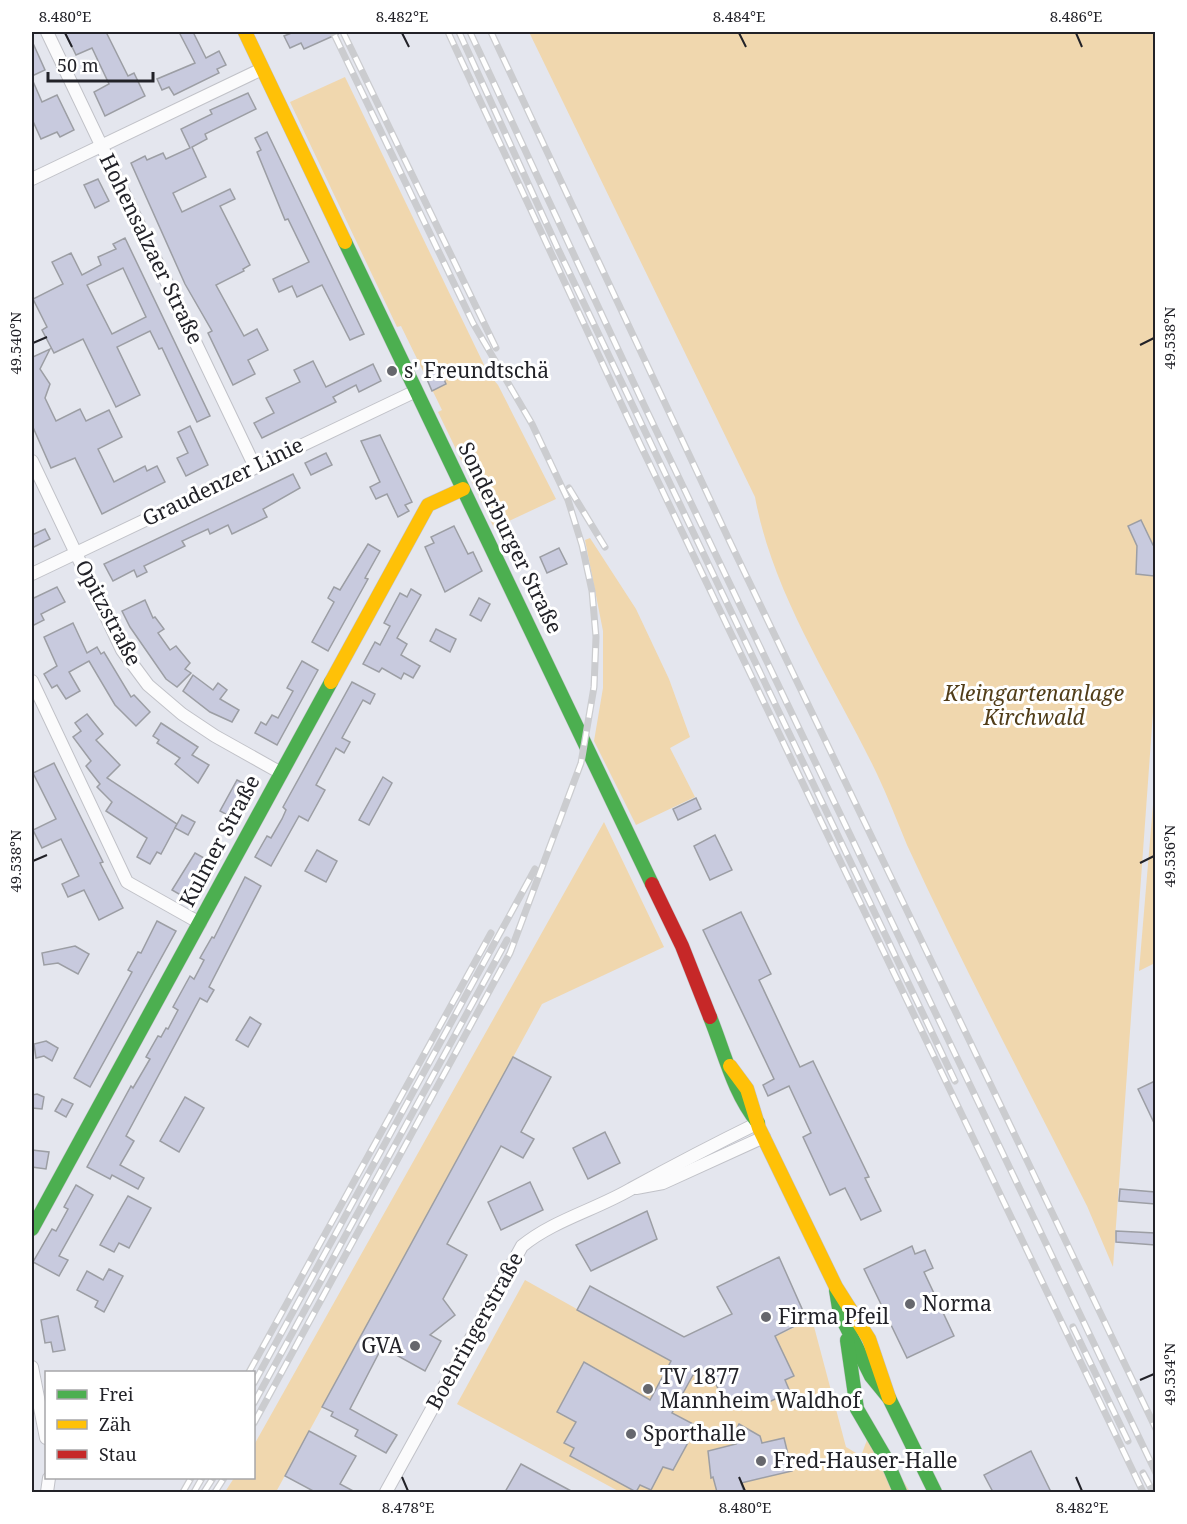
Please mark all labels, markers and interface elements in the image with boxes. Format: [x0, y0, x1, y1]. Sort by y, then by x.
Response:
text: 8.480°E [39, 6, 91, 26]
text: 8.482°E [376, 6, 428, 26]
text: 8.484°E [713, 6, 765, 26]
text: 8.486°E [1050, 6, 1102, 26]
scale bar [48, 45, 153, 83]
text: 50 m [57, 53, 99, 77]
street label: Hohensalzaer Straße [94, 149, 210, 349]
text: 49.538°N [1159, 306, 1179, 370]
text: 49.540°N [5, 311, 25, 375]
place label: s' Freundtschä [404, 356, 549, 384]
marker: s' Freundtschä [385, 364, 399, 378]
street label: Graudenzer Linie [137, 430, 308, 532]
street label: Sonderburger Straße [452, 437, 570, 638]
street label: Opitzstraße [69, 555, 149, 670]
park label: Kleingartenanlage Kirchwald [943, 679, 1124, 731]
street label: Kulmer Straße [173, 770, 266, 911]
text: 49.536°N [1159, 824, 1179, 888]
text: 49.538°N [5, 829, 25, 893]
street label: Boehringerstraße [419, 1247, 529, 1414]
place label: Norma [922, 1289, 992, 1317]
marker: Norma [903, 1297, 917, 1311]
place label: Firma Pfeil [778, 1302, 890, 1330]
marker: Firma Pfeil [759, 1310, 773, 1324]
place label: GVA [361, 1331, 403, 1359]
marker: GVA [408, 1339, 422, 1353]
text: 49.534°N [1159, 1342, 1179, 1406]
place label: TV 1877 Mannheim Waldhof [660, 1362, 862, 1414]
legend [45, 1371, 255, 1479]
text: Frei [99, 1382, 134, 1406]
marker: TV 1877 Mannheim Waldhof [641, 1382, 655, 1396]
text: Zäh [99, 1412, 131, 1436]
place label: Sporthalle [643, 1419, 746, 1447]
marker: Sporthalle [624, 1427, 638, 1441]
text: Stau [99, 1442, 137, 1466]
place label: Fred-Hauser-Halle [773, 1446, 958, 1474]
marker: Fred-Hauser-Halle [754, 1454, 768, 1468]
text: 8.478°E [382, 1497, 434, 1517]
text: 8.480°E [719, 1497, 771, 1517]
text: 8.482°E [1056, 1497, 1108, 1517]

